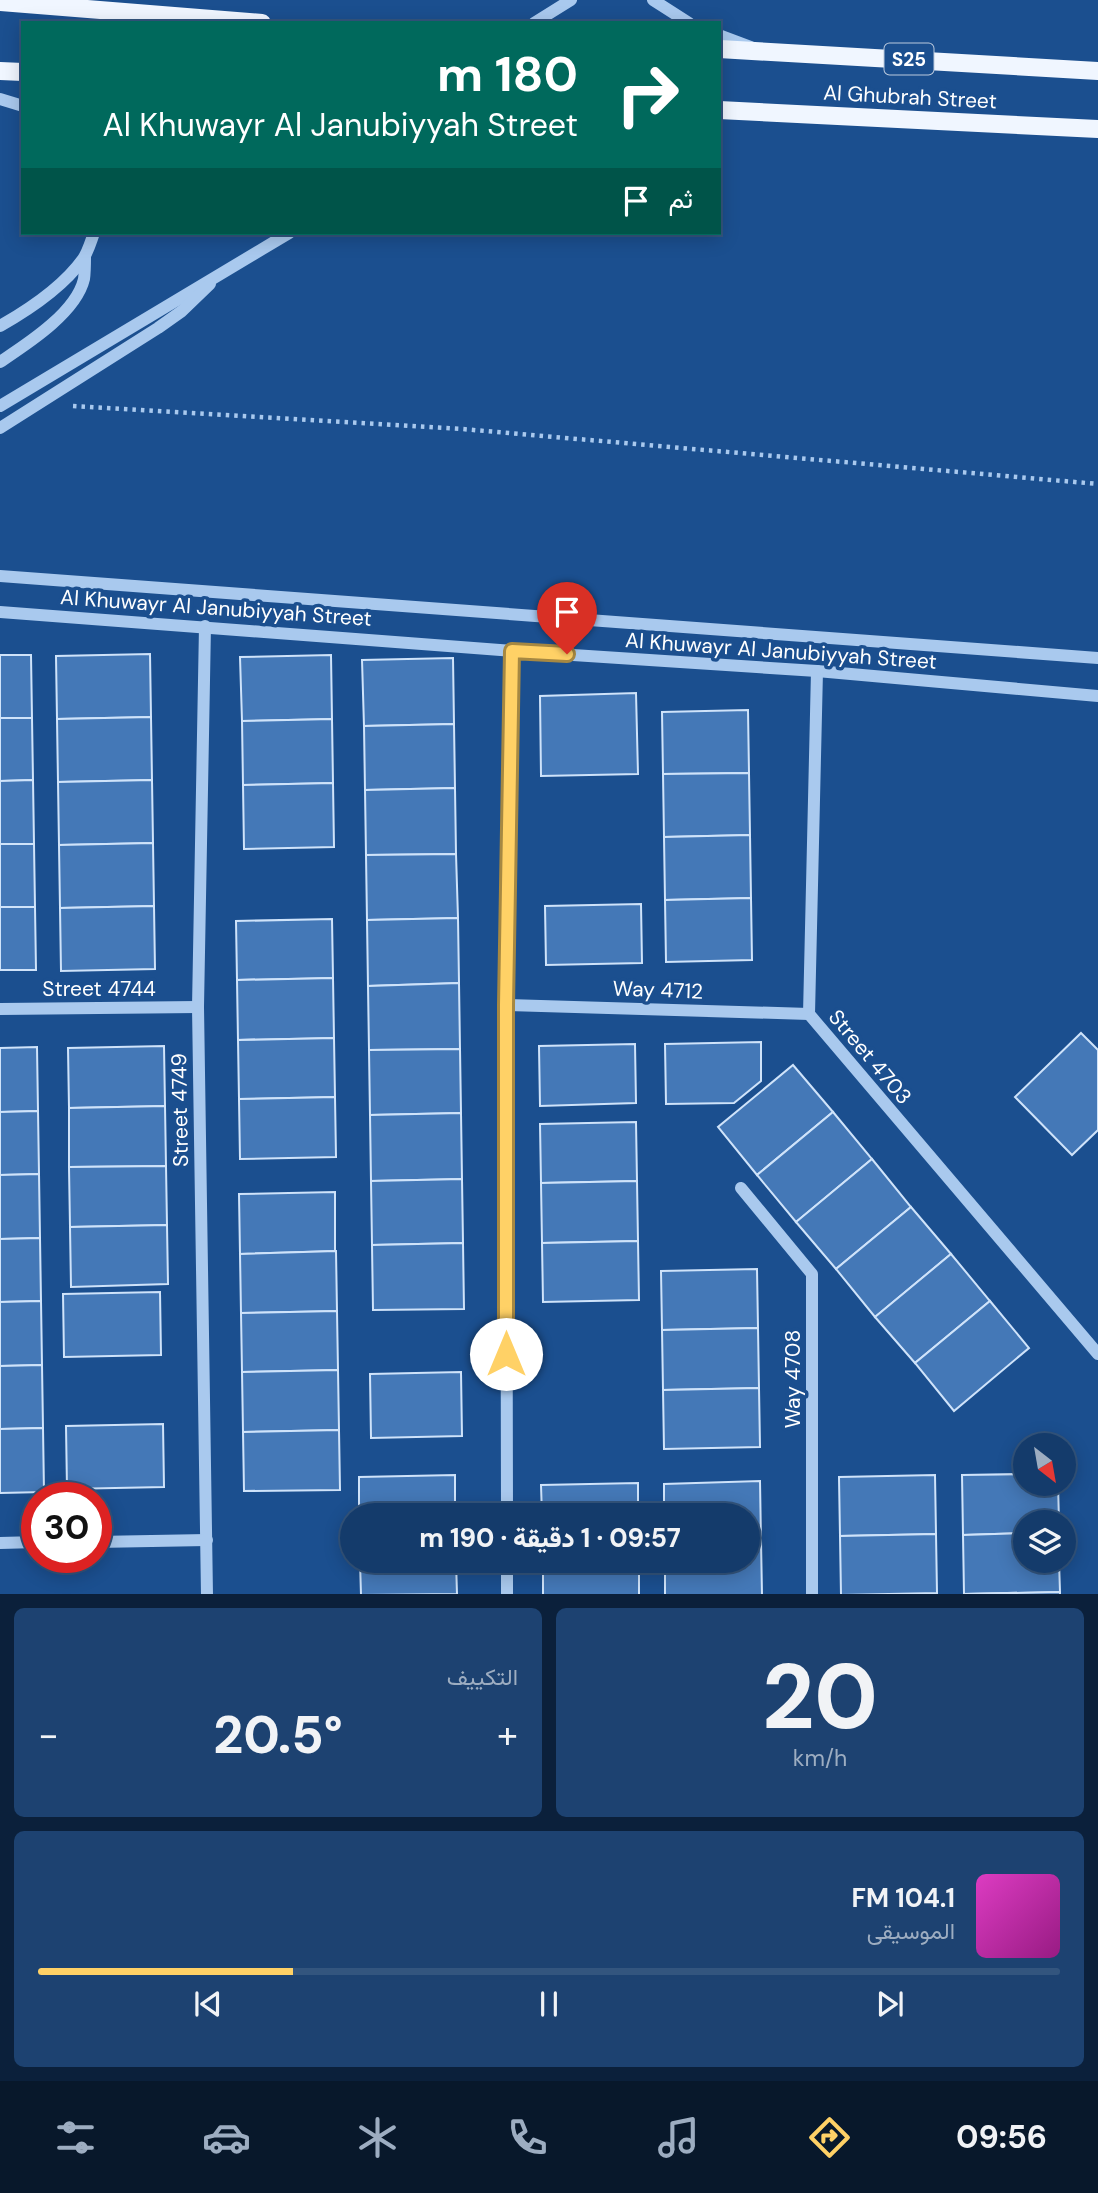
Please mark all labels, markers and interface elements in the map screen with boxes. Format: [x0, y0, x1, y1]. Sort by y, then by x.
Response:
text: 180 m [437, 42, 578, 106]
road number: S25 [884, 44, 934, 74]
icon: right [602, 49, 693, 140]
street label: Al Ghubrah Street [823, 78, 997, 116]
text: Al Khuwayr Al Janubiyyah Street [102, 104, 578, 146]
icon: arrive [617, 182, 655, 220]
text: ثم [669, 182, 693, 216]
pin [537, 582, 597, 654]
street label: Al Khuwayr Al Janubiyyah Street [59, 583, 373, 633]
icon: arrive [548, 593, 586, 631]
street label: Al Khuwayr Al Janubiyyah Street [624, 626, 938, 676]
street label: Way 4712 [612, 974, 704, 1006]
street label: Street 4744 [42, 975, 156, 1003]
street label: Street 4703 [822, 1004, 918, 1110]
street label: Street 4749 [165, 1053, 195, 1167]
position arrow [469, 1317, 543, 1391]
street label: Way 4708 [779, 1330, 807, 1428]
north arrow [1013, 1433, 1076, 1496]
map controls [1013, 1433, 1076, 1573]
speed limit sign: 30 [21, 1482, 112, 1573]
button: layers [1013, 1510, 1076, 1573]
text: 09:57 · 1 دقيقة · 190 m [419, 1521, 681, 1555]
text: 20 [762, 1638, 878, 1756]
text: التكييف [447, 1662, 518, 1692]
text: 20.5° [213, 1701, 343, 1769]
text: − [38, 1710, 59, 1760]
text: + [497, 1710, 518, 1760]
text: km/h [793, 1743, 847, 1773]
text: 104.1 FM [852, 1881, 955, 1915]
text: الموسيقى [867, 1916, 955, 1946]
icon: previous [189, 1985, 227, 2023]
icon: pause [530, 1985, 568, 2023]
icon: next [871, 1985, 909, 2023]
icon: filters [51, 2113, 100, 2162]
icon: car [202, 2113, 251, 2162]
icon: climate [353, 2113, 402, 2162]
icon: phone [503, 2113, 552, 2162]
icon: music [654, 2113, 703, 2162]
icon: directions [805, 2113, 854, 2162]
text: 09:56 [956, 2116, 1047, 2158]

